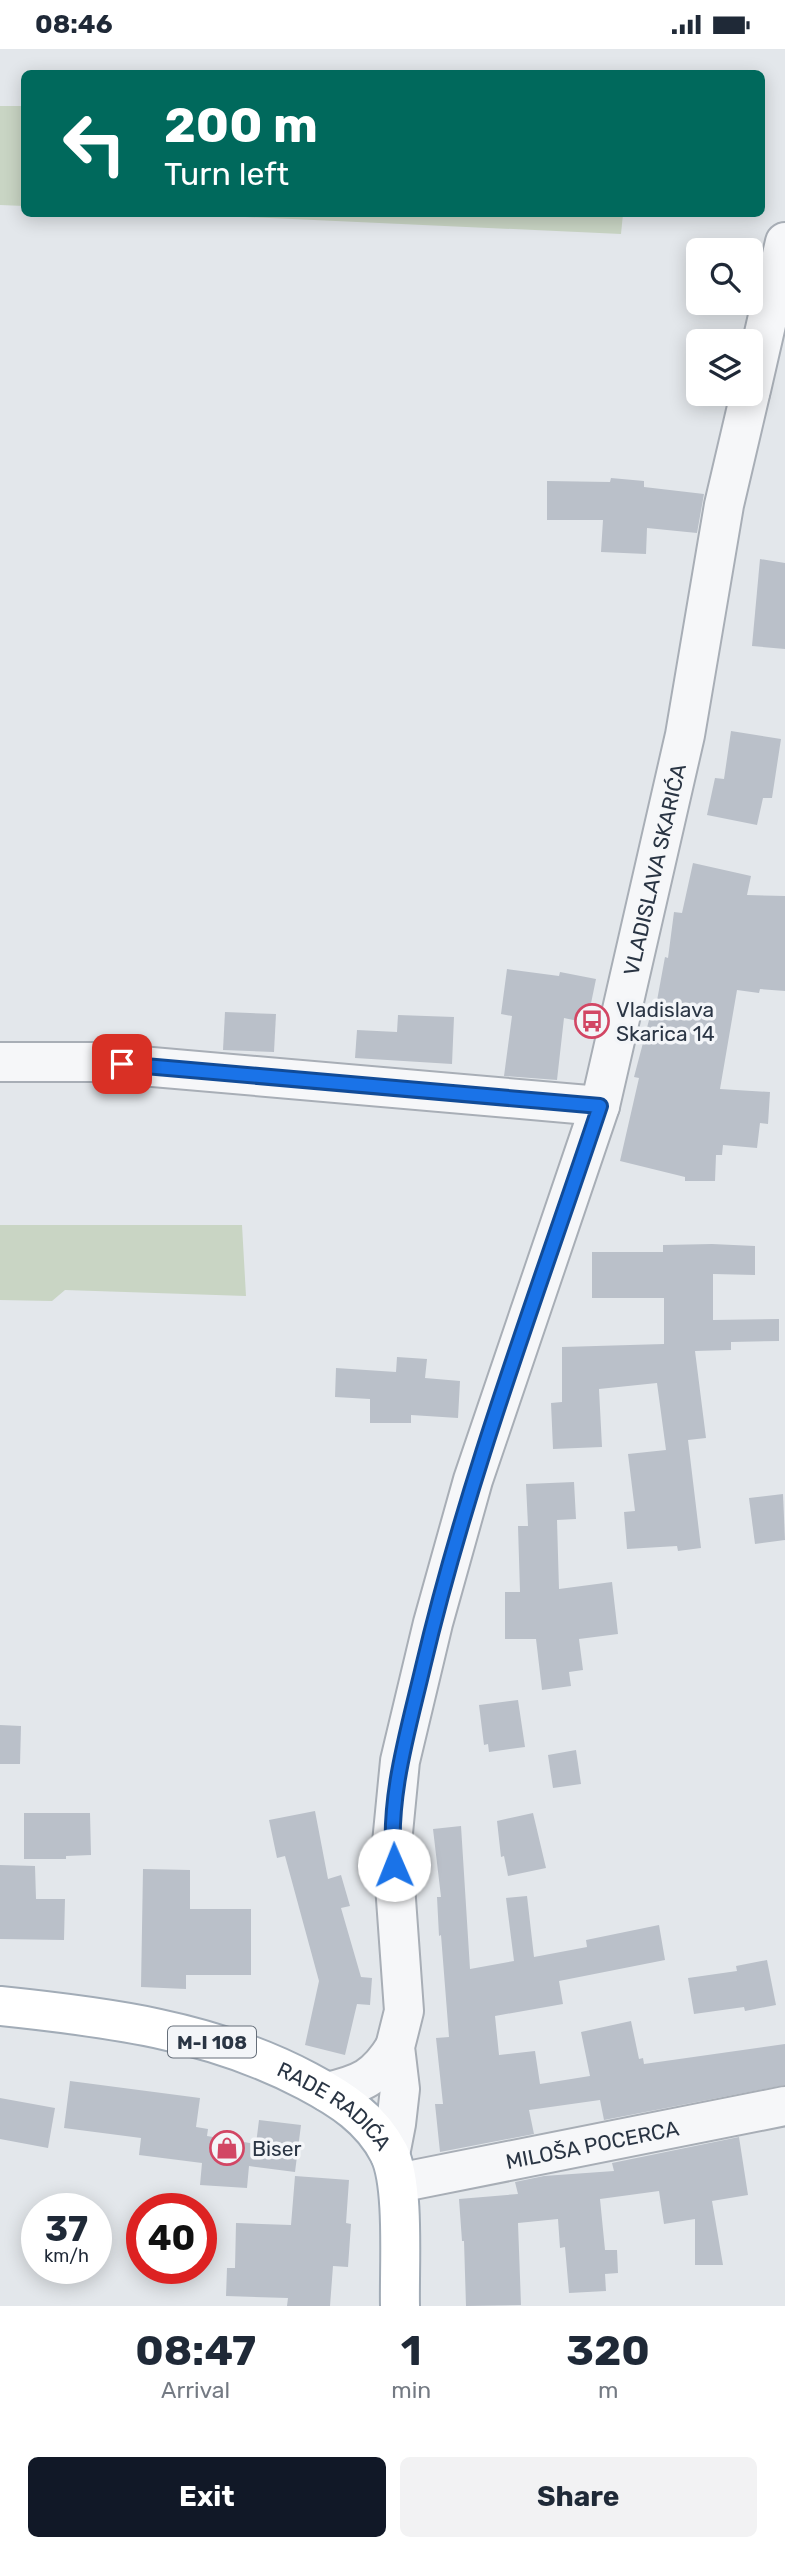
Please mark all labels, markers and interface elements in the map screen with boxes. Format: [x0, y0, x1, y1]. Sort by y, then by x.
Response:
text: 08:46 [35, 9, 113, 40]
text: 200 m [164, 96, 318, 154]
icon: left [49, 98, 140, 189]
text: Turn left [164, 155, 289, 193]
map controls [686, 238, 763, 406]
button: search [686, 238, 763, 315]
button: layers [686, 329, 763, 406]
street label: VLADISLAVA SKARIĆA [618, 761, 691, 978]
place label: Vladislava Skarica 14 [616, 997, 715, 1046]
bus stop icon: Vladislava Skarica 14 [573, 1002, 611, 1040]
pin [92, 1034, 152, 1094]
icon: arrive [103, 1045, 141, 1083]
position arrow [357, 1828, 431, 1902]
road number: M-I 108 [168, 2027, 256, 2057]
street label: RADE RADIĆA [274, 2056, 397, 2154]
street label: MILOŠA POCERCA [503, 2115, 681, 2174]
shop icon: Biser [208, 2129, 246, 2167]
place label: Biser [252, 2136, 302, 2161]
speed limit sign: 40 [126, 2193, 217, 2284]
text: 37 [45, 2208, 88, 2250]
text: km/h [44, 2245, 89, 2267]
text: 08:47 [135, 2326, 256, 2376]
text: 1 [401, 2326, 422, 2376]
text: 320 [566, 2326, 650, 2376]
text: Arrival [161, 2376, 230, 2404]
text: min [391, 2376, 431, 2404]
text: m [598, 2376, 618, 2404]
button: Exit [28, 2457, 386, 2537]
button: Share [400, 2457, 757, 2537]

